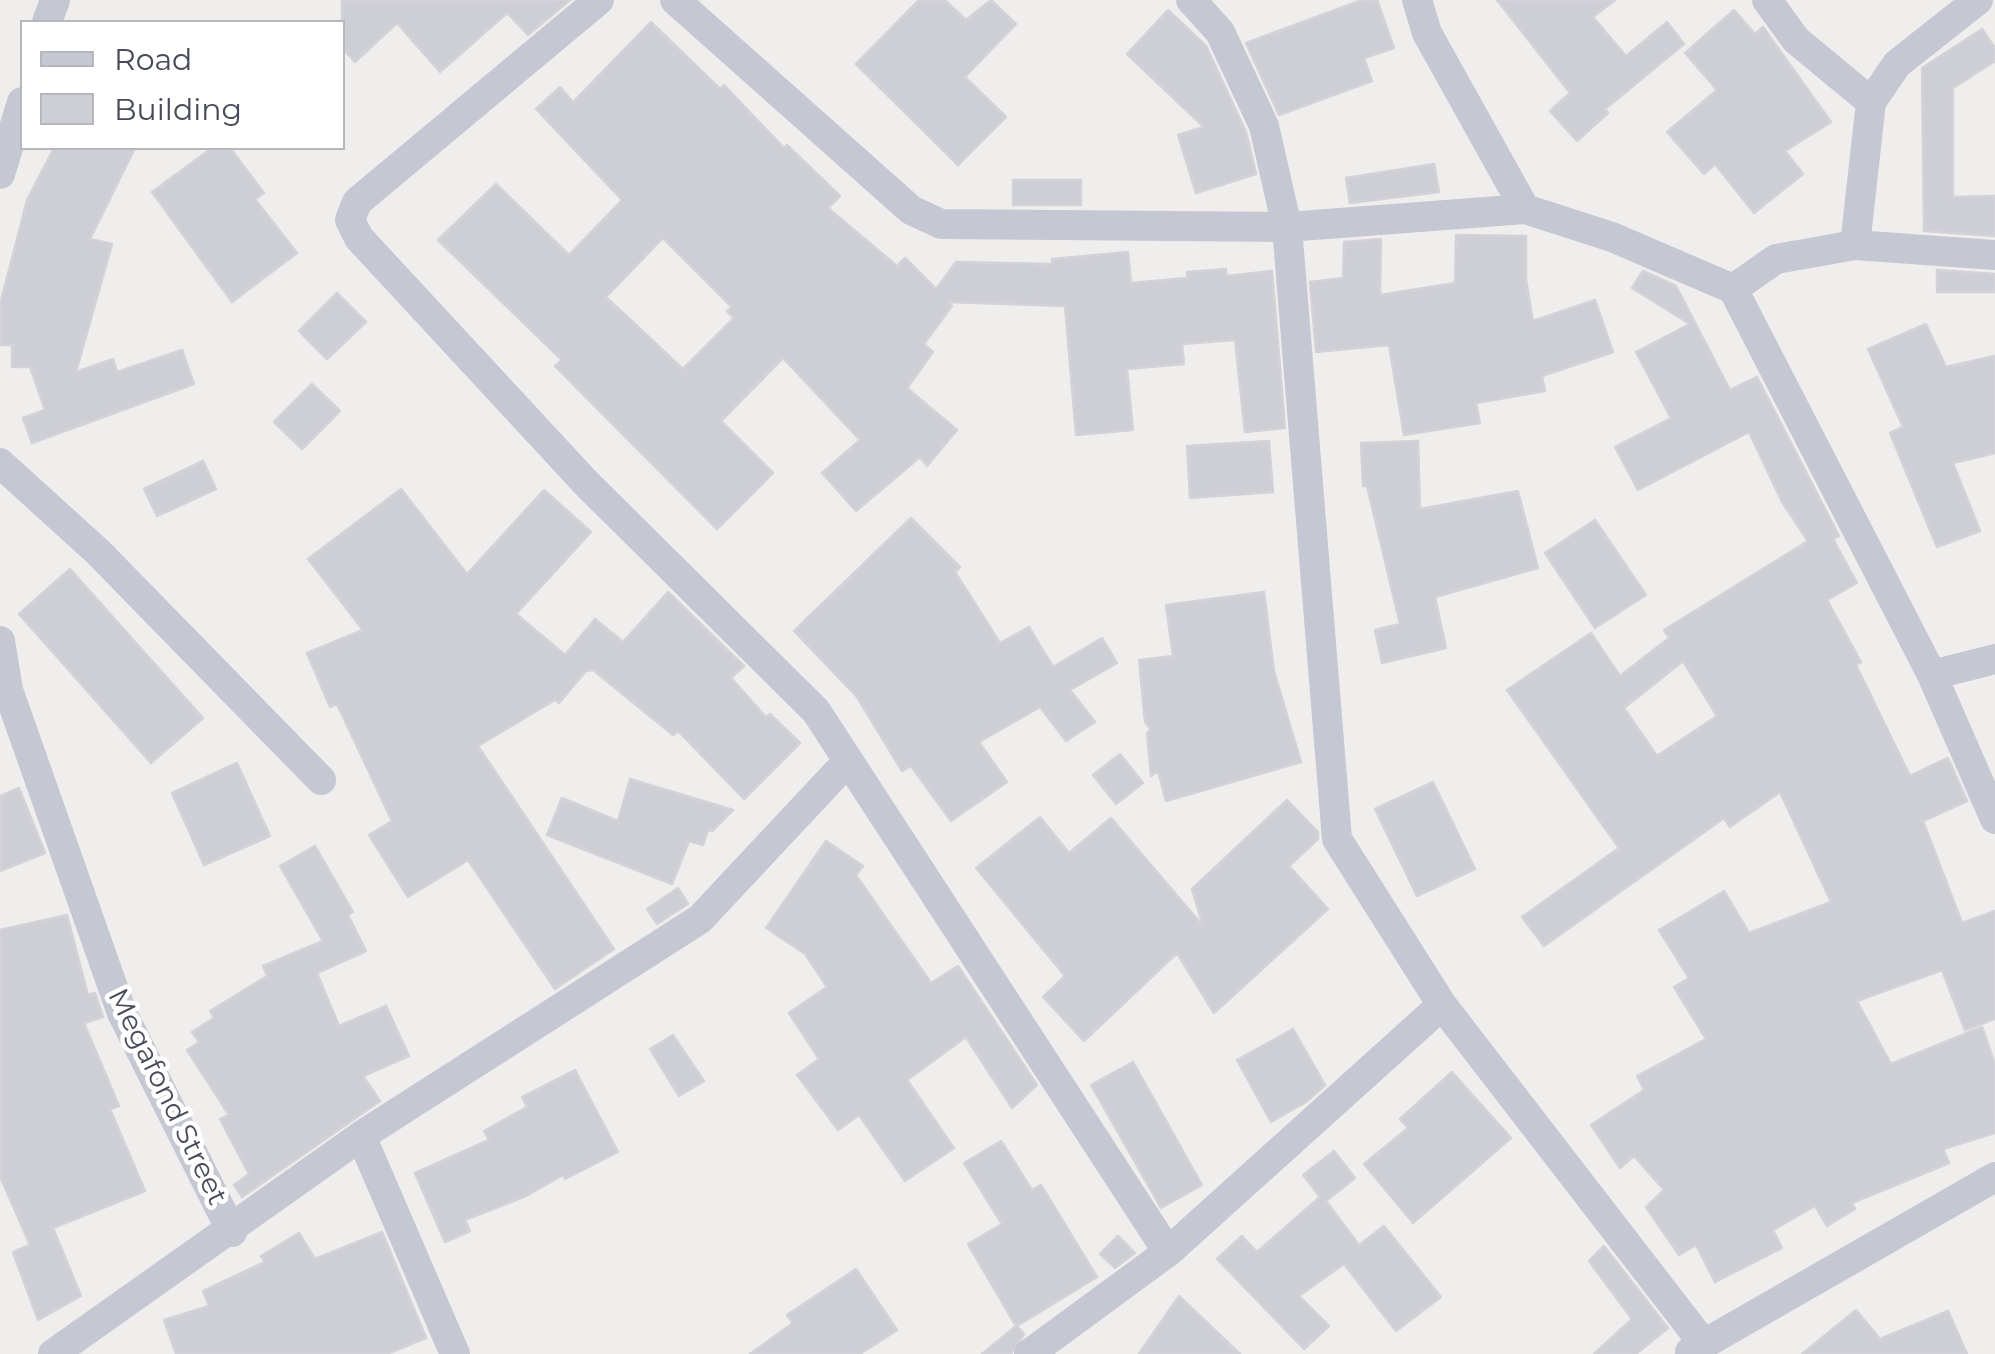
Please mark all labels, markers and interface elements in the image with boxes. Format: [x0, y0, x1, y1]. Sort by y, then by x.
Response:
legend [20, 20, 345, 150]
text: Road [114, 41, 192, 78]
text: Building [114, 91, 242, 128]
street label: Megafond Street [100, 984, 234, 1210]

